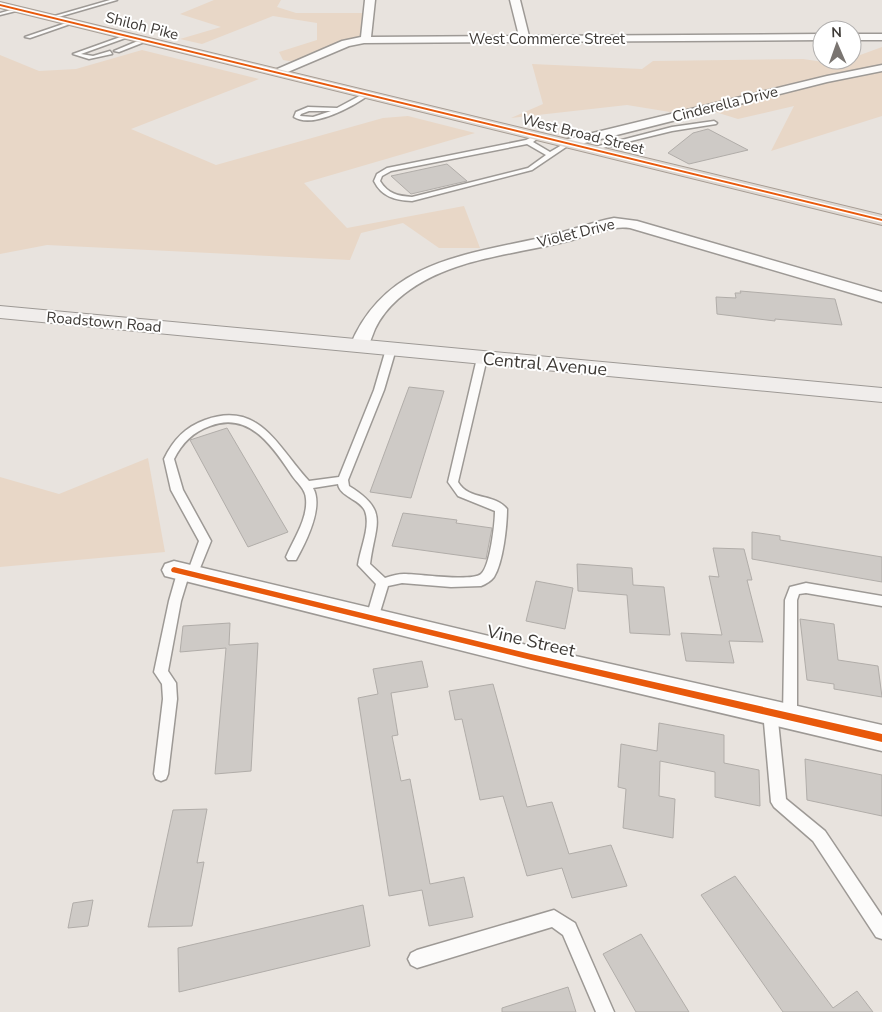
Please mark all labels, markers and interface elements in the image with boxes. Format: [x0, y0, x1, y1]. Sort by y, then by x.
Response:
street label: Shiloh Pike [103, 7, 181, 45]
north arrow [812, 20, 862, 70]
text: N [831, 23, 842, 42]
street label: West Commerce Street [469, 29, 626, 49]
street label: Cinderella Drive [670, 81, 780, 127]
street label: West Broad Street [520, 109, 647, 159]
street label: Violet Drive [534, 214, 617, 253]
street label: Roadstown Road [46, 307, 162, 337]
street label: Central Avenue [482, 347, 608, 381]
street label: Vine Street [483, 619, 578, 663]

